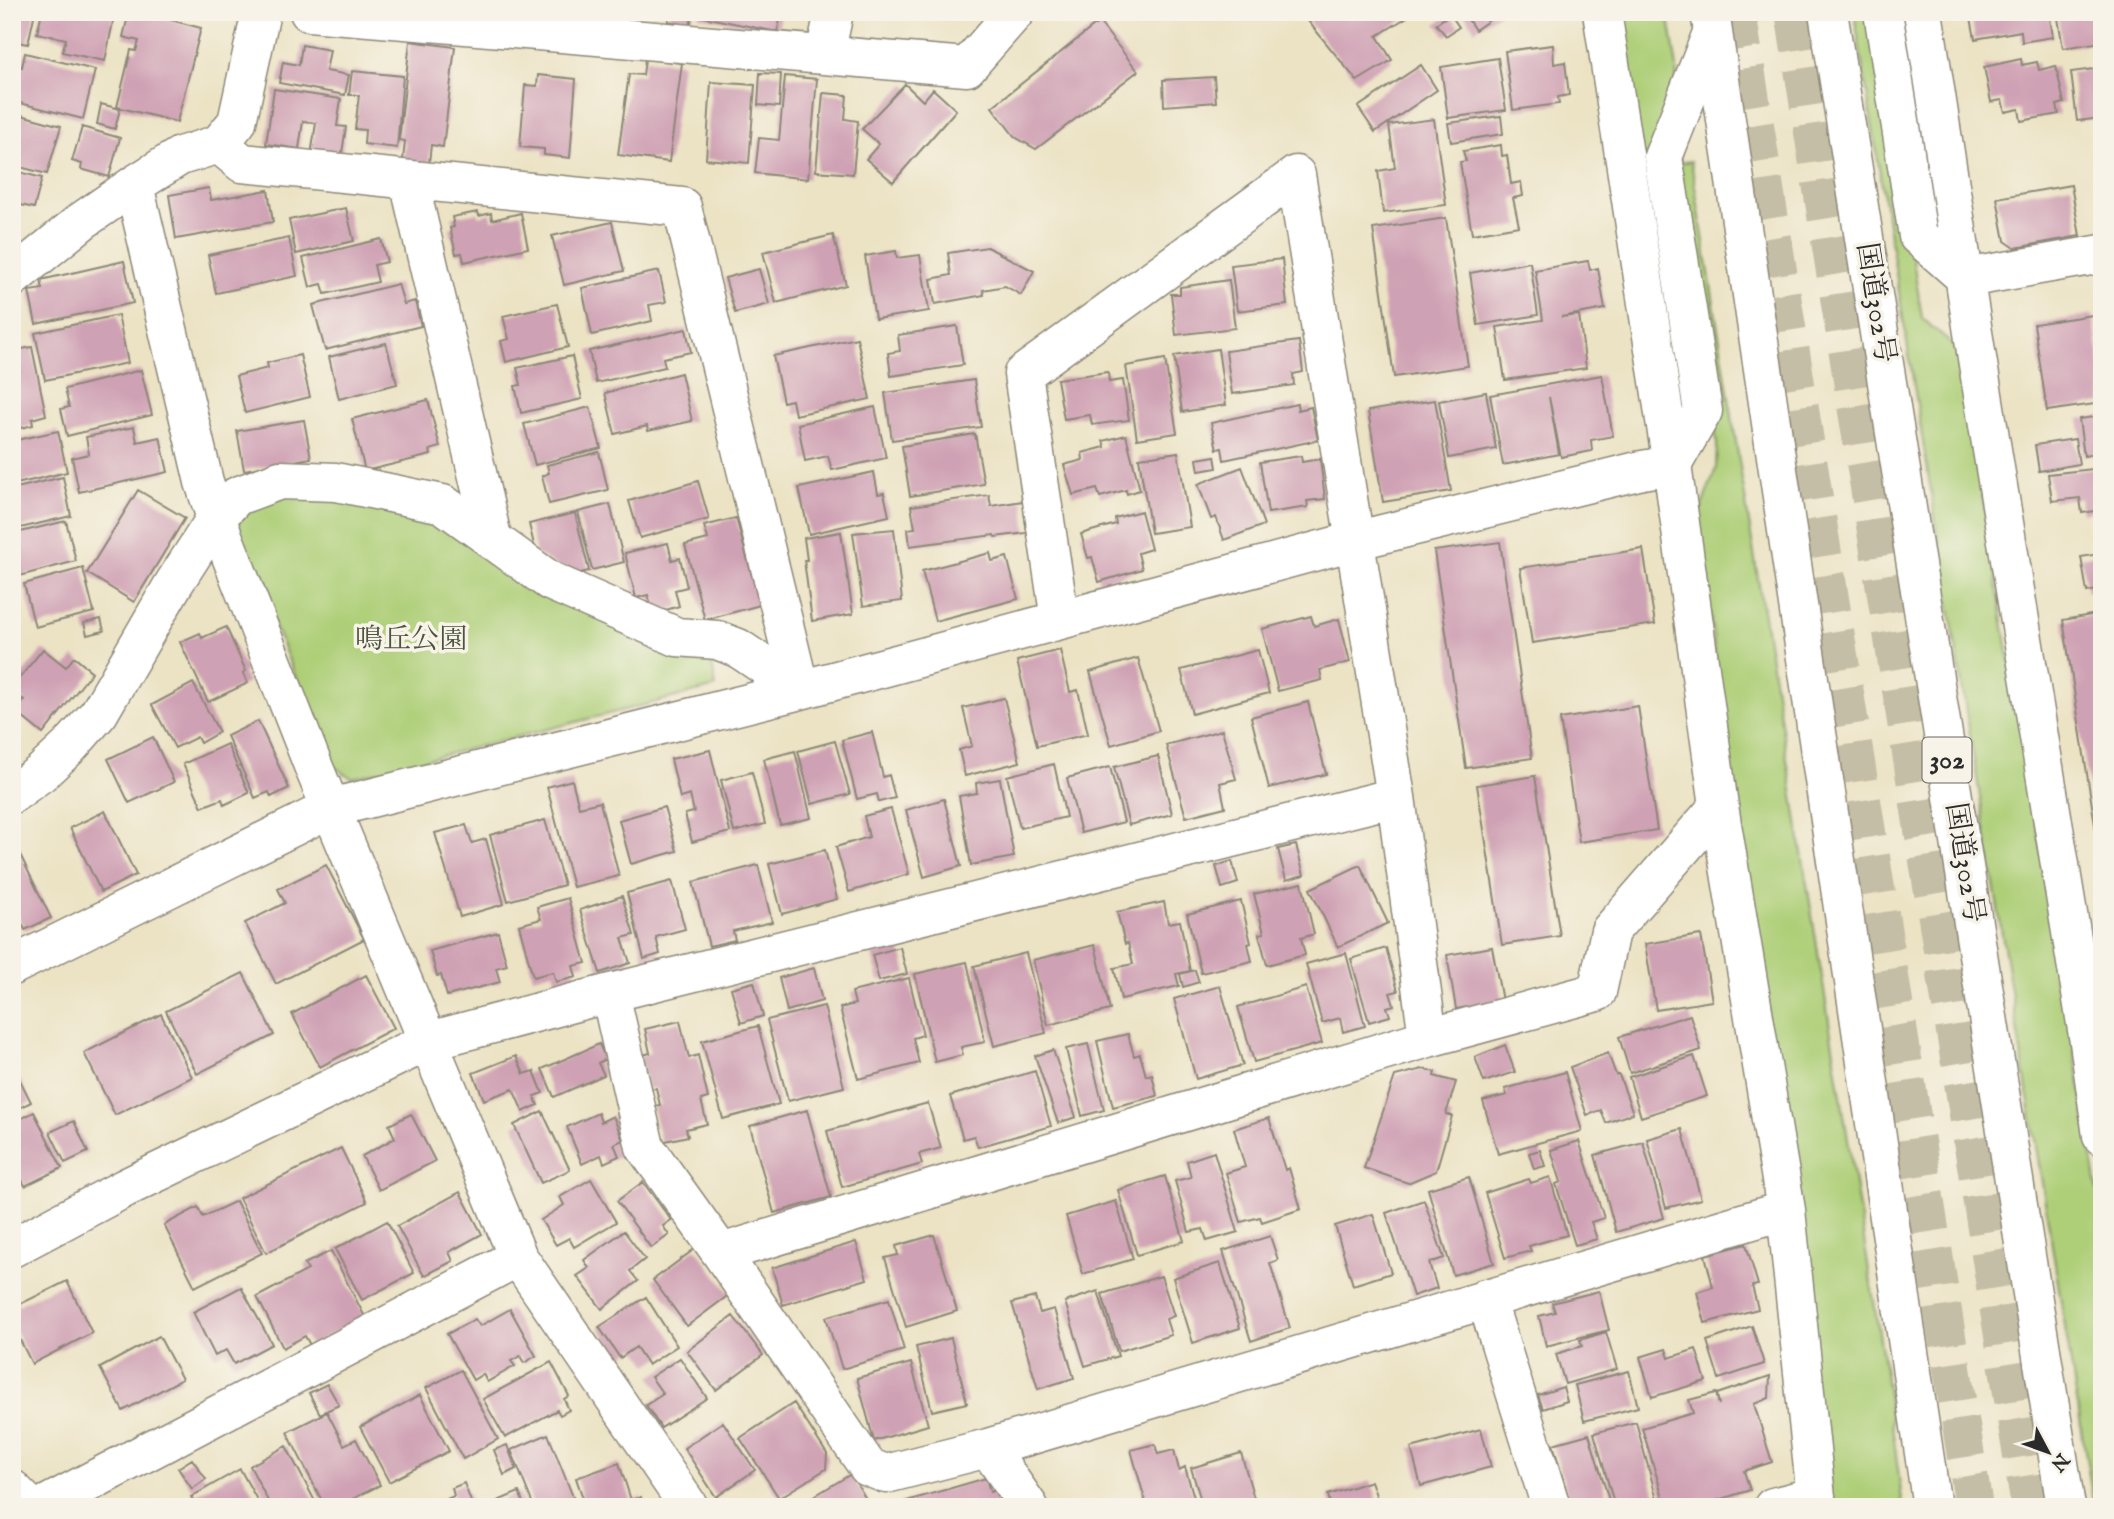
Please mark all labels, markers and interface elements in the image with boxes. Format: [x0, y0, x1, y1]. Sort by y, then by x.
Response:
street label: 国道302号 [1848, 240, 1902, 366]
park label: 鳴丘公園 [355, 623, 467, 658]
road number: 302 [1923, 738, 1972, 782]
street label: 国道302号 [1937, 800, 1991, 926]
north arrow [2012, 1418, 2082, 1488]
text: N [2045, 1447, 2074, 1476]

